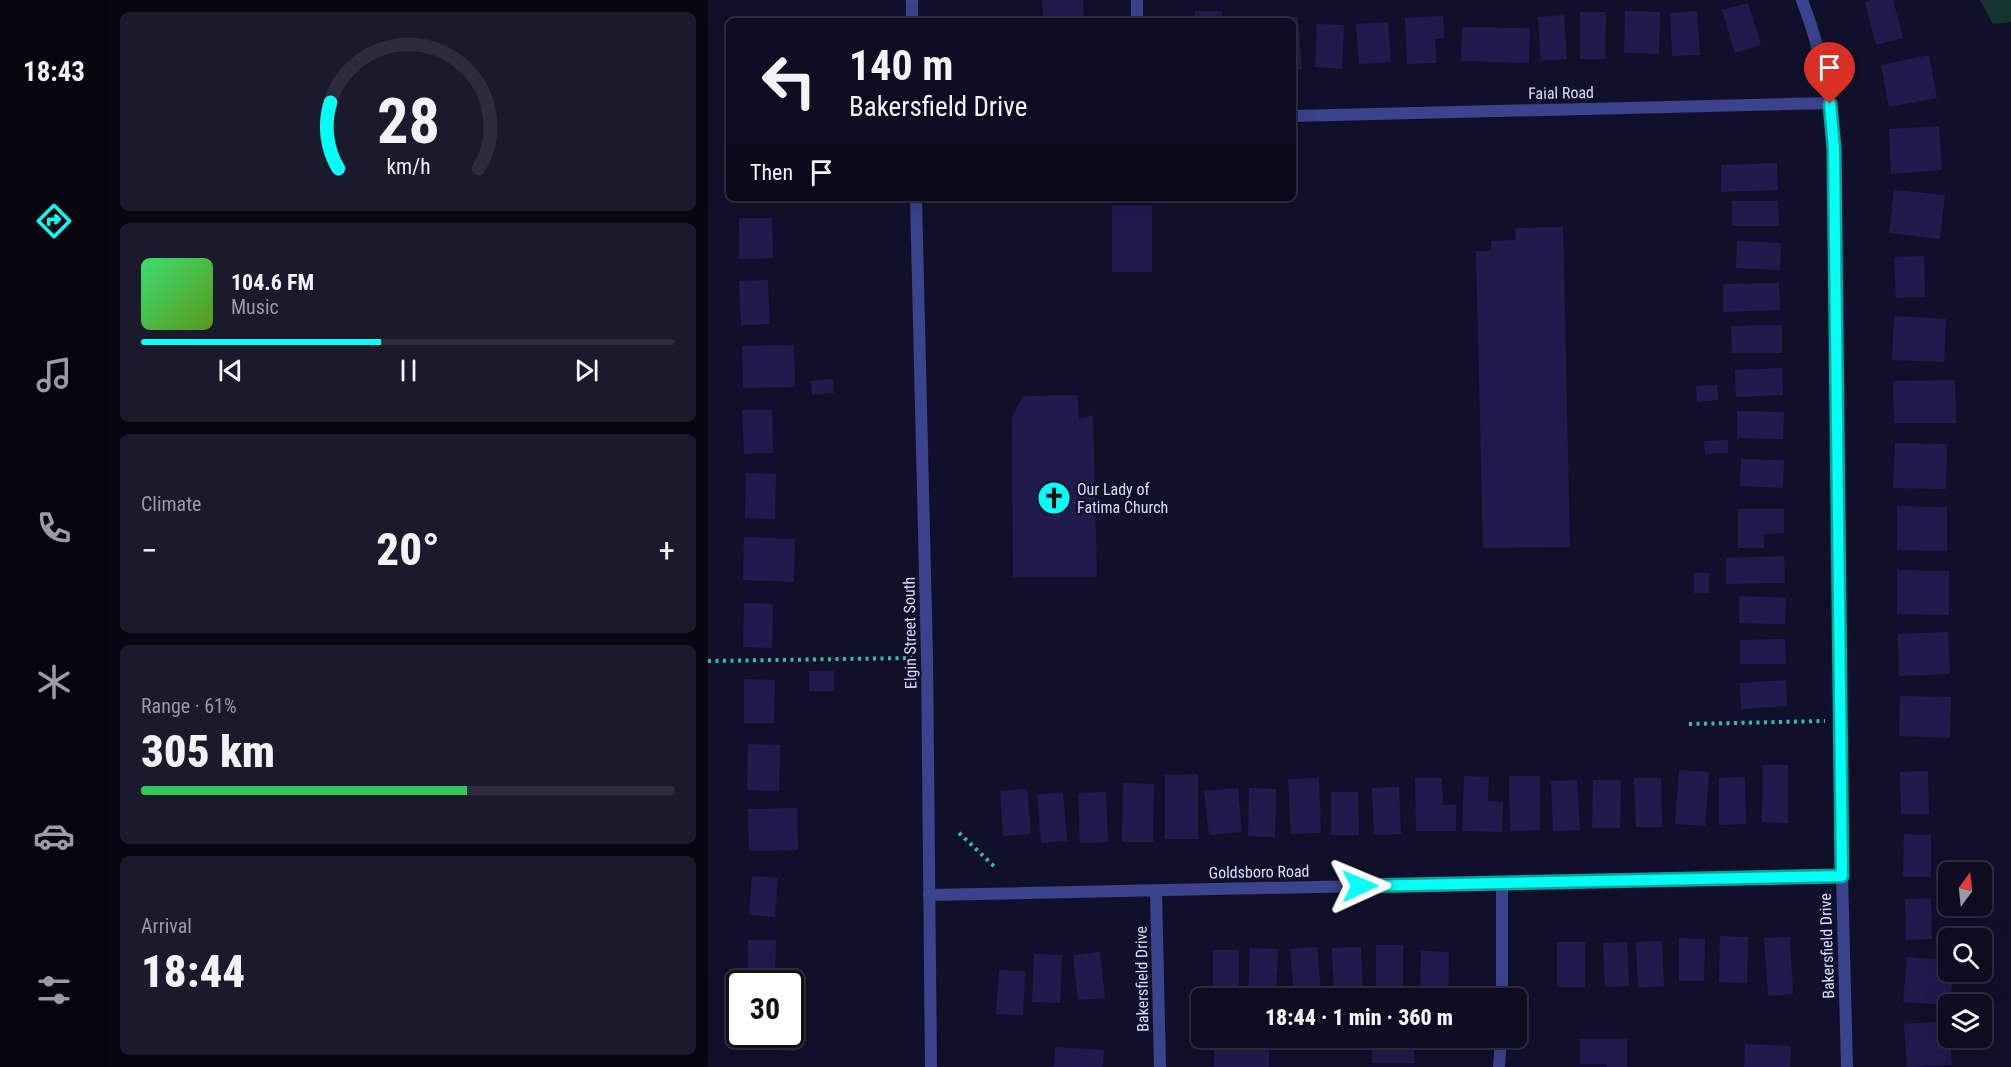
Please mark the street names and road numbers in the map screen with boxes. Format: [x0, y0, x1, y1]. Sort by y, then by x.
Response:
street label: Faial Road [1528, 83, 1594, 103]
street label: Elgin Street South [900, 577, 920, 689]
street label: Goldsboro Road [1208, 862, 1310, 882]
street label: Bakersfield Drive [1816, 893, 1838, 999]
street label: Bakersfield Drive [1132, 926, 1152, 1032]

